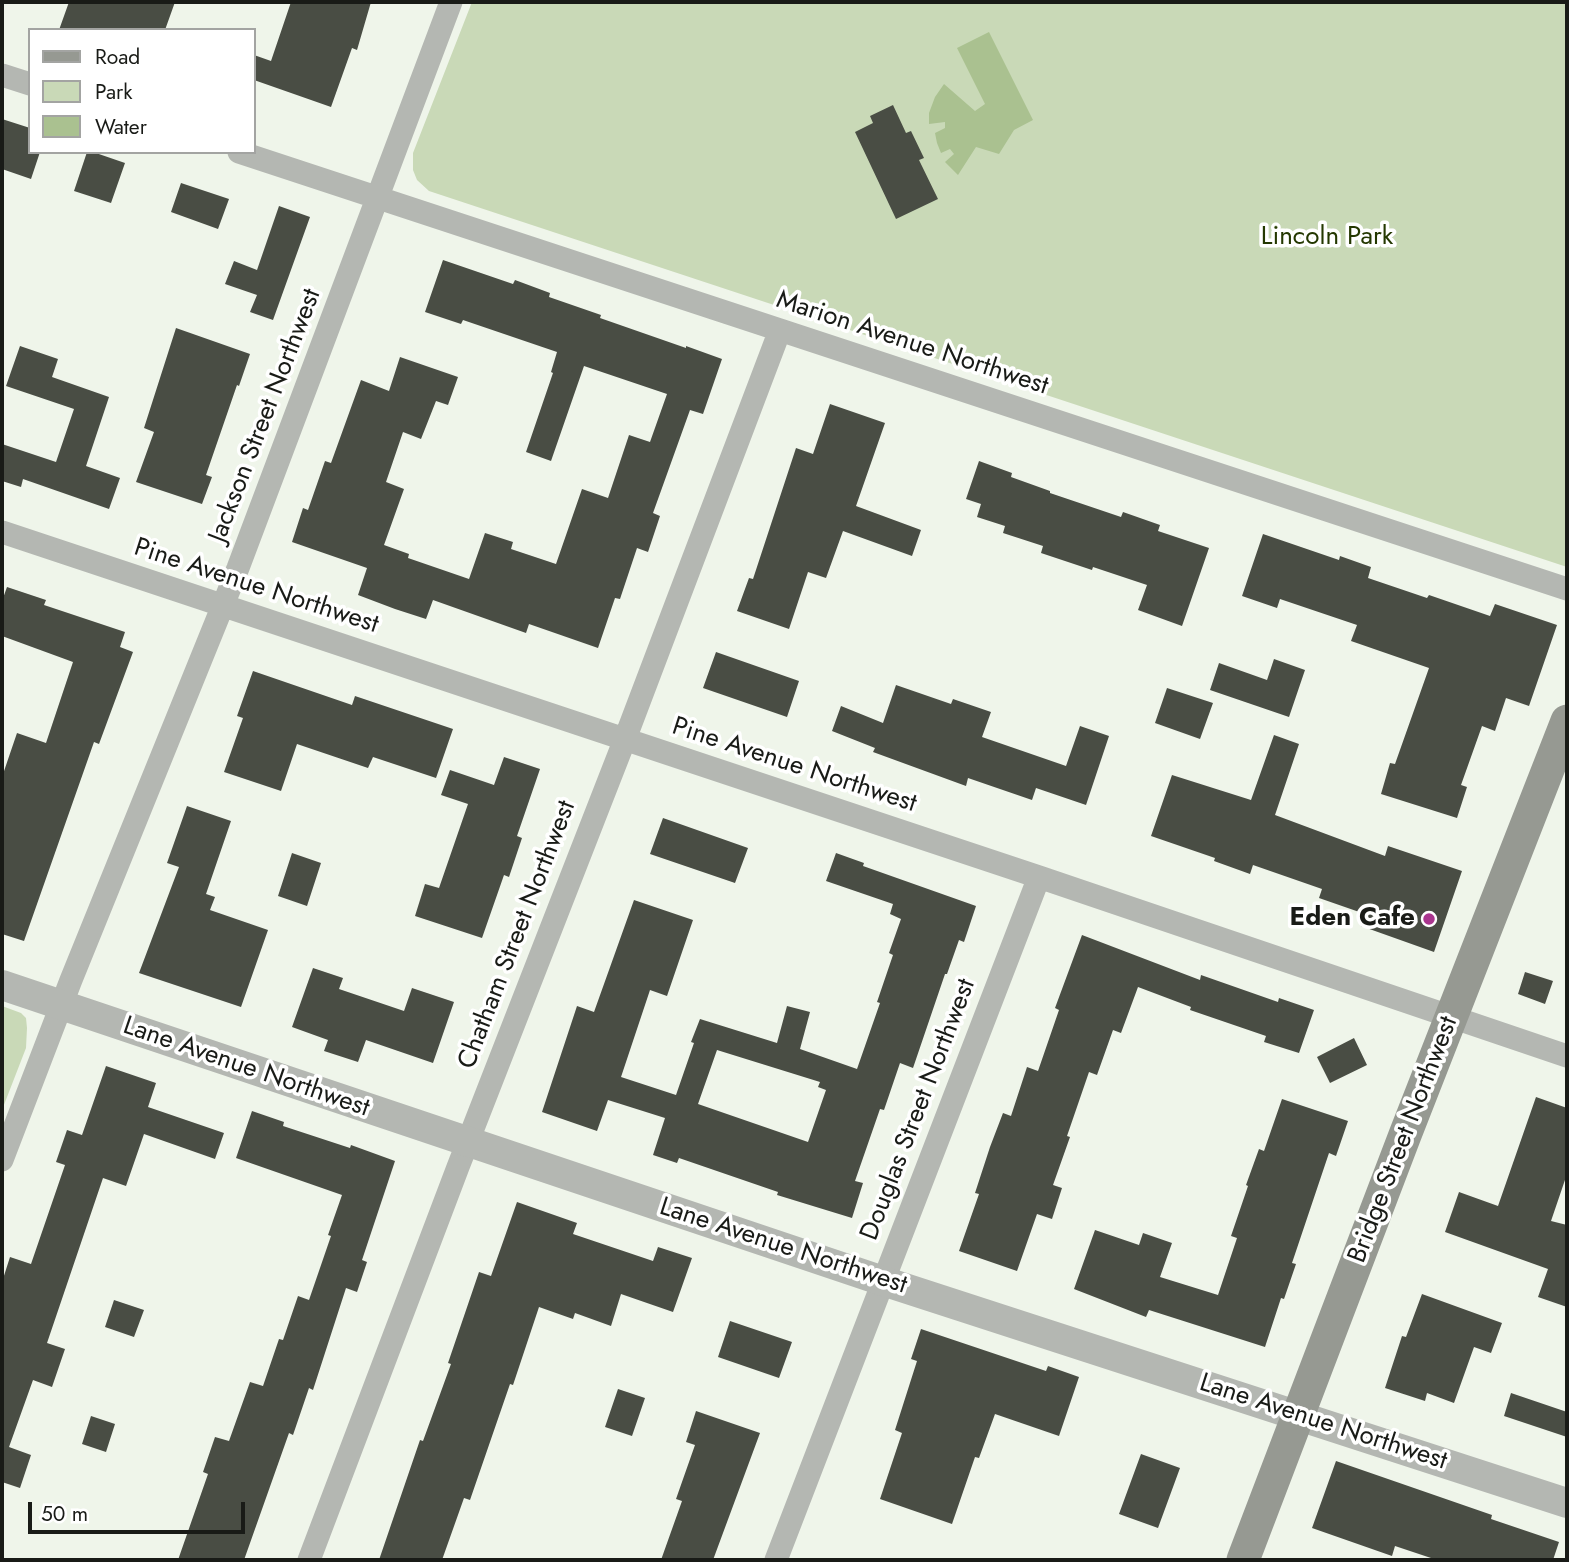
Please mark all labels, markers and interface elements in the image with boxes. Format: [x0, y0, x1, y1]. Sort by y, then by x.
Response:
legend [28, 28, 256, 154]
text: Road [95, 42, 140, 72]
text: Park [95, 77, 132, 107]
text: Water [95, 112, 147, 142]
park label: Lincoln Park [1261, 222, 1393, 254]
street label: Jackson Street Northwest [203, 285, 329, 547]
street label: Marion Avenue Northwest [772, 285, 1052, 403]
street label: Pine Avenue Northwest [130, 533, 382, 641]
street label: Pine Avenue Northwest [668, 712, 920, 820]
street label: Chatham Street Northwest [452, 797, 584, 1073]
place label: Eden Cafe [1290, 903, 1415, 935]
marker: Eden Cafe [1421, 911, 1437, 927]
street label: Douglas Street Northwest [855, 975, 983, 1245]
street label: Lane Avenue Northwest [119, 1011, 373, 1125]
street label: Bridge Street Northwest [1343, 1012, 1465, 1268]
street label: Lane Avenue Northwest [655, 1192, 911, 1302]
street label: Lane Avenue Northwest [1195, 1368, 1451, 1478]
scale bar [32, 1488, 248, 1532]
text: 50 m [41, 1499, 88, 1529]

